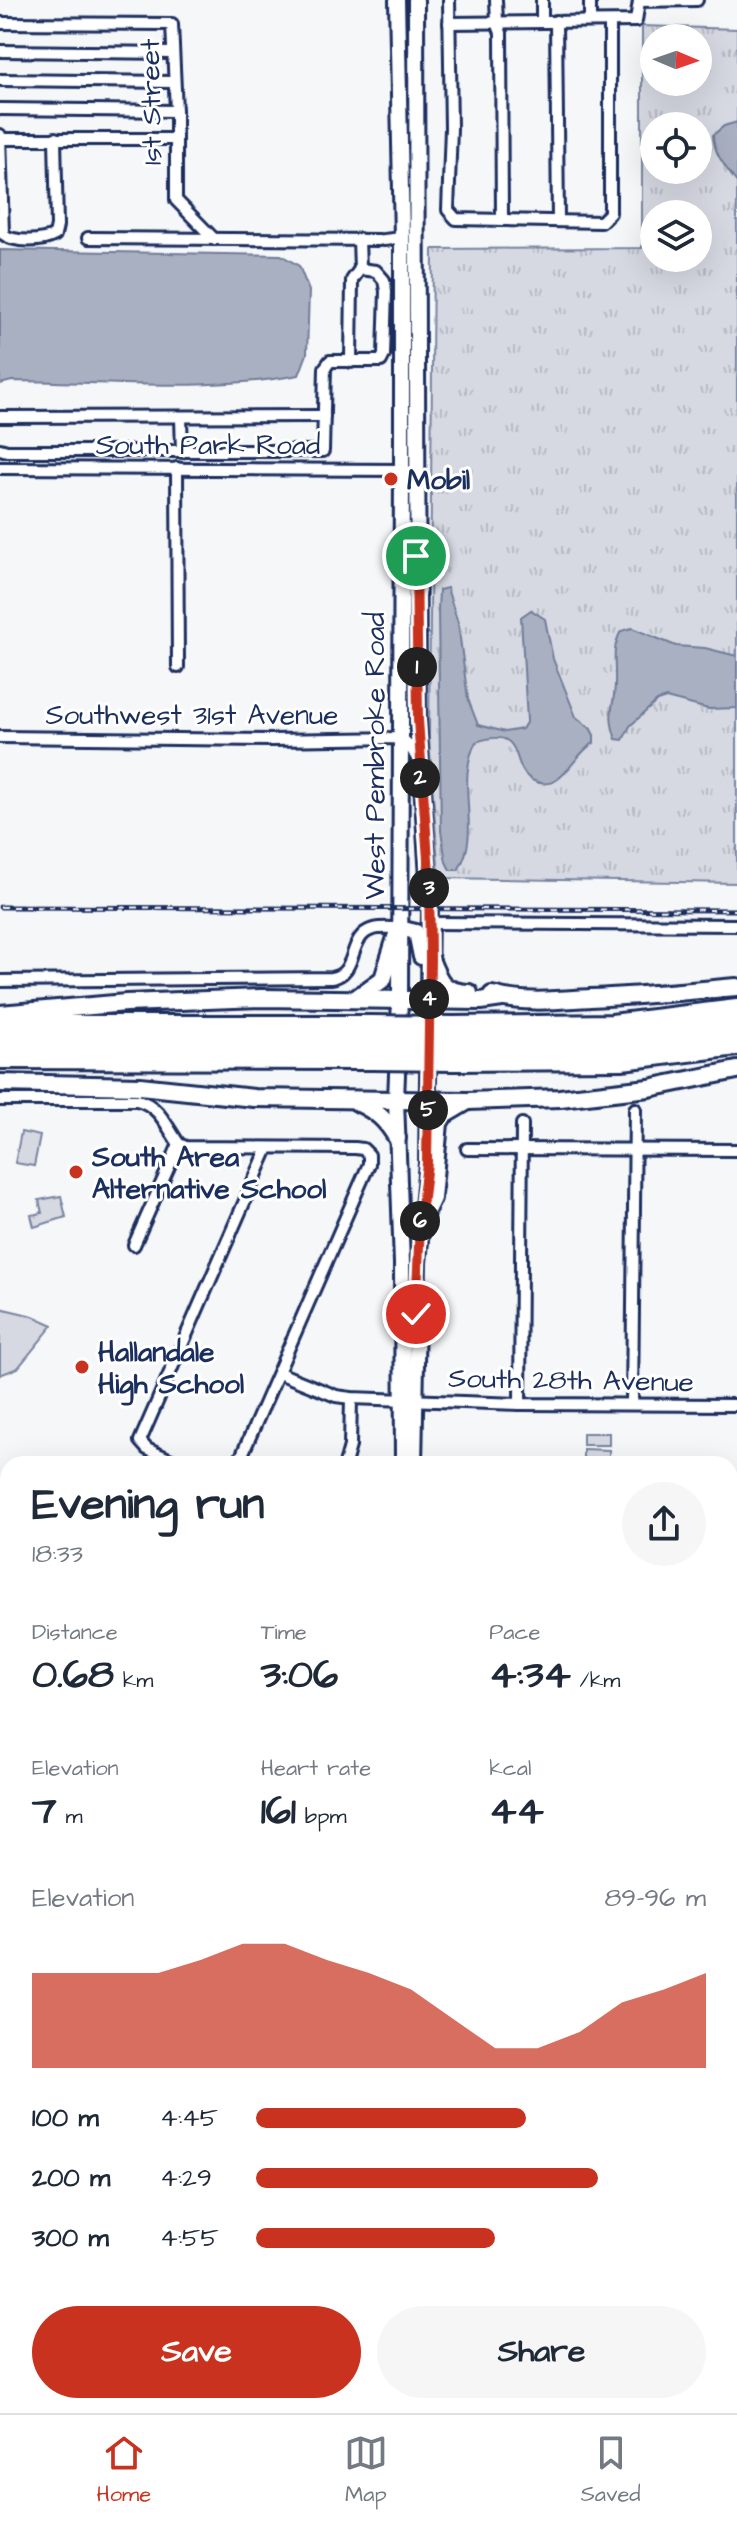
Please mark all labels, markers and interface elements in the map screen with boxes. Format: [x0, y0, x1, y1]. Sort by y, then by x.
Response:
north arrow [640, 24, 712, 96]
map controls [640, 24, 712, 272]
street label: 1st Street [131, 38, 172, 166]
button: locate [640, 112, 712, 184]
button: layers [640, 200, 712, 272]
street label: South Park Road [96, 426, 320, 465]
place label: Mobil [407, 461, 470, 500]
marker: Mobil [382, 470, 400, 488]
pin [382, 522, 450, 590]
icon: arrive [394, 534, 438, 578]
street label: West Pembroke Road [356, 612, 395, 900]
pin: 1 [397, 647, 437, 687]
text: 1 [416, 651, 418, 682]
street label: Southwest 31st Avenue [46, 696, 338, 735]
pin: 2 [400, 758, 440, 798]
text: 2 [414, 762, 426, 793]
pin: 3 [409, 868, 449, 908]
text: 3 [423, 872, 435, 903]
pin: 4 [409, 979, 449, 1019]
text: 4 [422, 983, 436, 1014]
pin: 5 [408, 1090, 448, 1130]
text: 5 [420, 1094, 436, 1125]
place label: South Area Alternative School [91, 1138, 326, 1209]
marker: South Area Alternative School [67, 1163, 85, 1181]
pin: 6 [400, 1201, 440, 1241]
text: 6 [413, 1205, 427, 1236]
pin [382, 1280, 450, 1348]
icon: check [394, 1292, 438, 1336]
place label: Hallandale High School [98, 1333, 244, 1406]
marker: Hallandale High School [73, 1358, 91, 1376]
street label: South 28th Avenue [448, 1359, 694, 1402]
text: Evening run [32, 1475, 264, 1536]
button: share [622, 1482, 706, 1566]
text: 18:33 [32, 1536, 83, 1572]
text: Distance [32, 1617, 118, 1648]
text: Time [261, 1617, 307, 1648]
text: Pace [489, 1617, 540, 1648]
text: 0.68 [32, 1648, 114, 1703]
text: 3:06 [261, 1648, 338, 1703]
text: 4:34 [489, 1648, 571, 1703]
text: km [114, 1665, 153, 1696]
text: /km [571, 1665, 620, 1696]
text: Elevation [32, 1753, 119, 1784]
text: Heart rate [261, 1753, 371, 1784]
text: kcal [489, 1753, 531, 1784]
text: 7 [32, 1784, 57, 1839]
text: 161 [261, 1784, 296, 1839]
text: 44 [489, 1784, 544, 1839]
text: m [57, 1801, 83, 1832]
text: bpm [296, 1801, 347, 1832]
text: Elevation [32, 1880, 134, 1916]
text: 89–96 m [605, 1880, 706, 1916]
text: 100 m [32, 2100, 99, 2136]
text: 4:45 [160, 2100, 218, 2136]
text: 200 m [32, 2160, 110, 2196]
text: 4:29 [160, 2160, 212, 2196]
text: 300 m [32, 2220, 109, 2256]
text: 4:55 [160, 2220, 219, 2256]
button: Save [32, 2306, 361, 2398]
button: Share [377, 2306, 706, 2398]
tab: Home [96, 2431, 151, 2510]
tab: Map [344, 2431, 388, 2510]
tab: Saved [581, 2431, 641, 2510]

